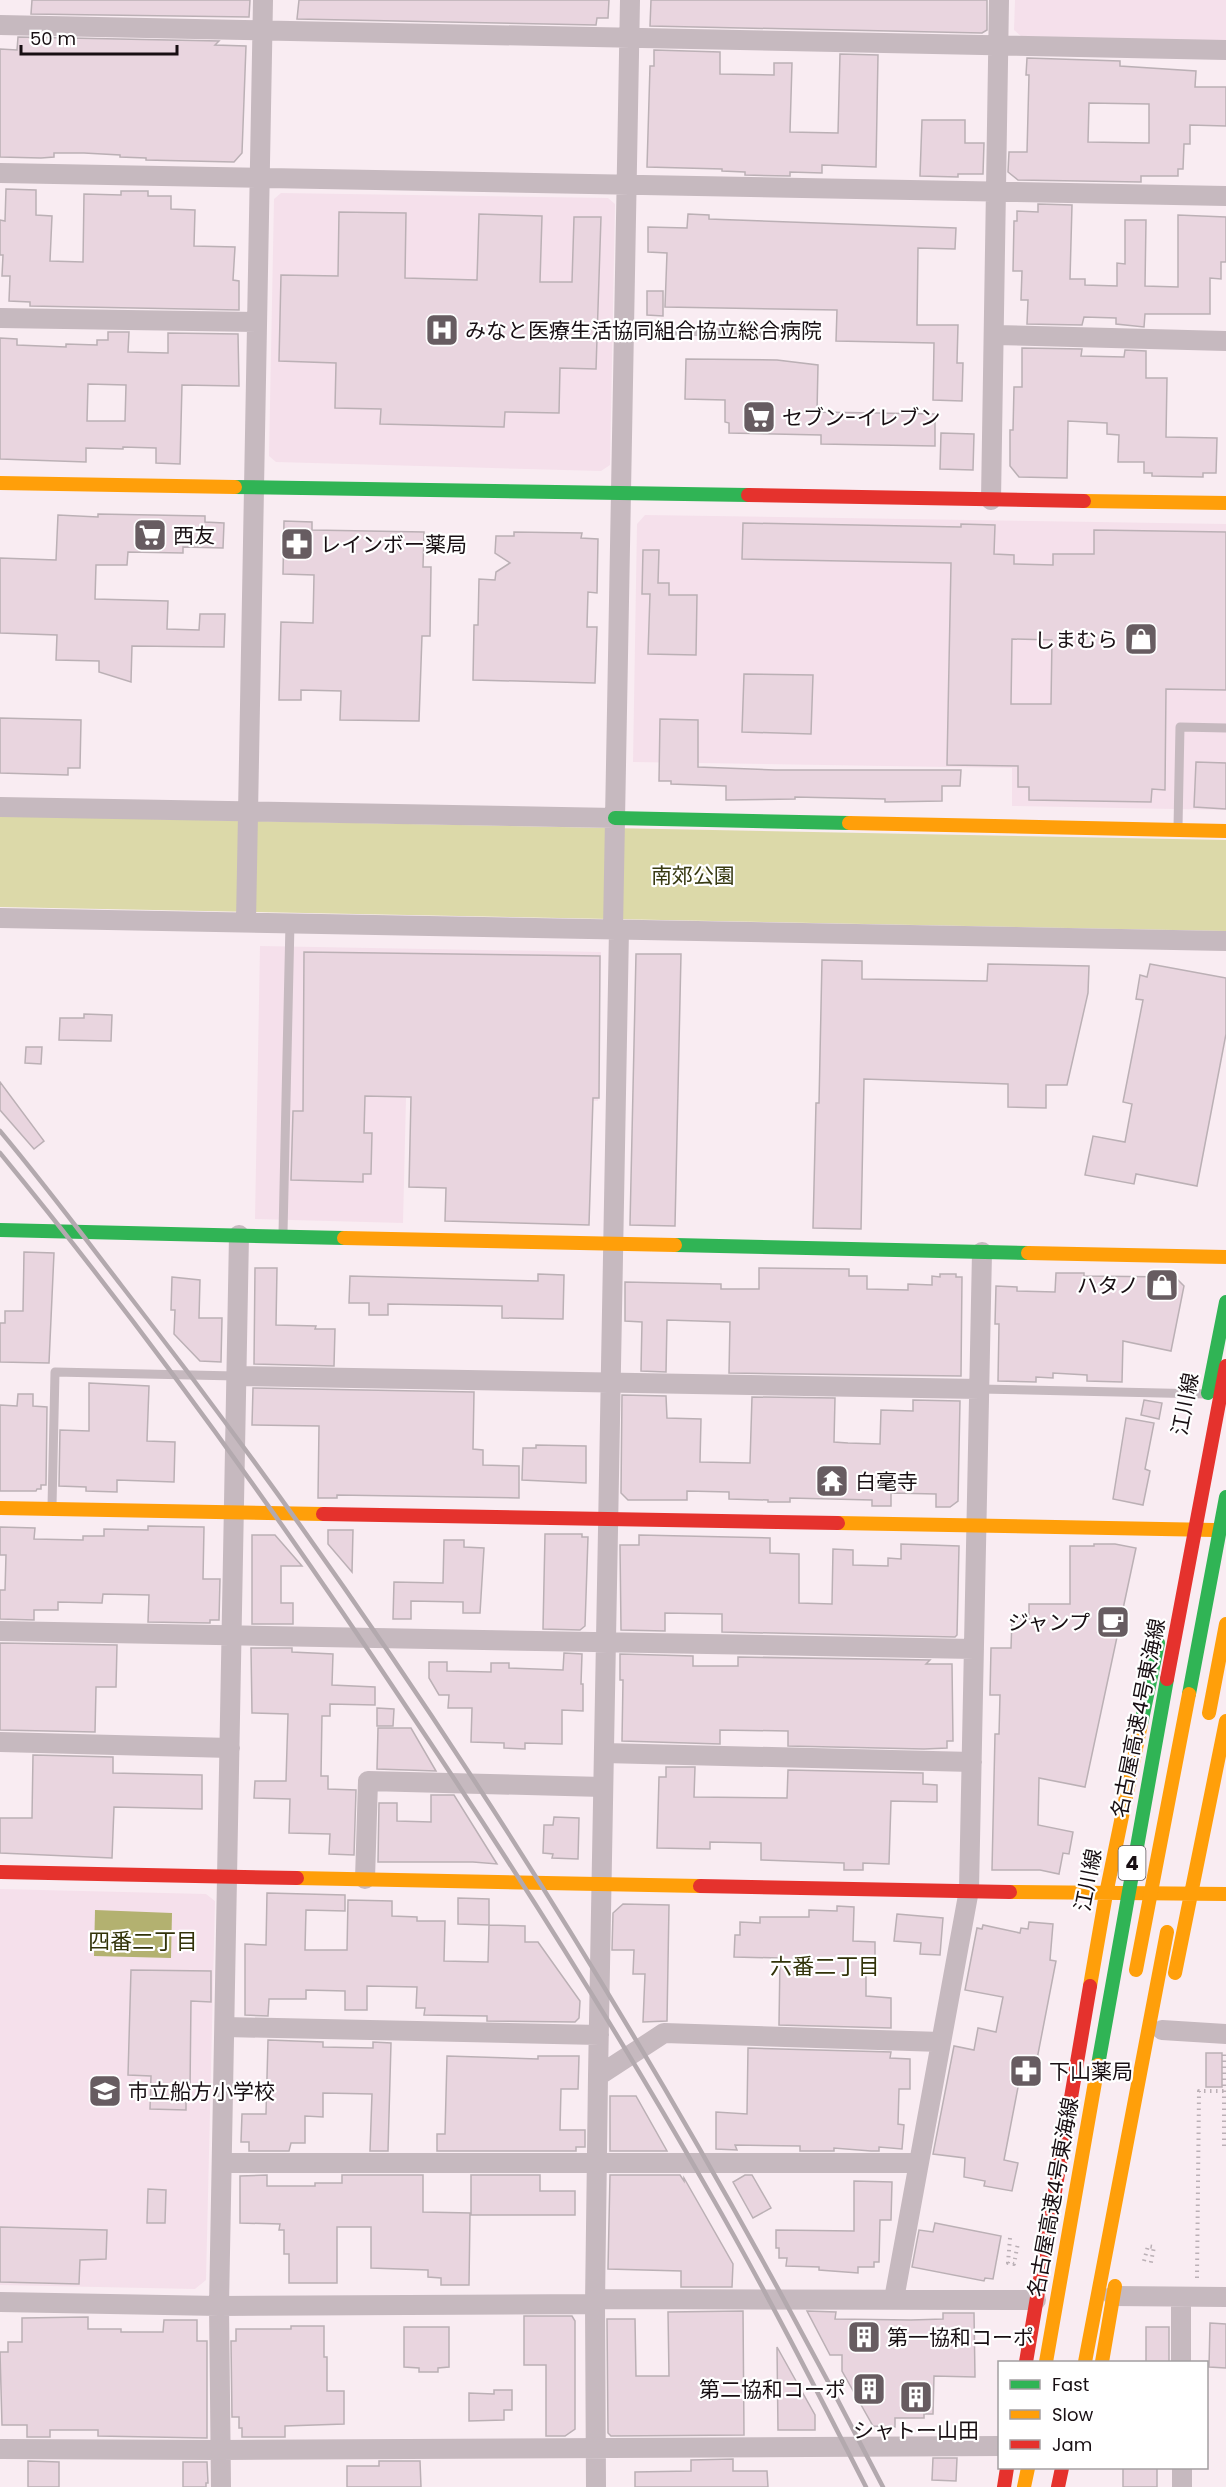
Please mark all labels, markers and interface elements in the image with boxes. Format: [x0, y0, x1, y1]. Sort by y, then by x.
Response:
scale bar [21, 18, 177, 56]
text: 50 m [30, 26, 76, 51]
hospital icon: みなと医療生活協同組合協立総合病院 [424, 312, 460, 348]
place label: みなと医療生活協同組合協立総合病院 [465, 316, 822, 345]
supermarket icon: セブン-イレブン [741, 399, 777, 435]
place label: セブン-イレブン [782, 403, 941, 432]
supermarket icon: 西友 [132, 517, 168, 553]
place label: 西友 [173, 521, 215, 550]
pharmacy icon: レインボー薬局 [279, 526, 315, 562]
place label: レインボー薬局 [320, 530, 467, 559]
shop icon: しまむら [1123, 621, 1159, 657]
place label: しまむら [1034, 625, 1118, 654]
park label: 南郊公園 [651, 861, 735, 890]
shop icon: ハタノ [1144, 1267, 1180, 1303]
place label: ハタノ [1077, 1271, 1139, 1300]
street label: 江川線 [1165, 1370, 1205, 1438]
temple icon: 白毫寺 [814, 1463, 850, 1499]
place label: 白毫寺 [855, 1467, 918, 1496]
cafe icon: ジャンプ [1095, 1604, 1131, 1640]
place label: ジャンプ [1008, 1608, 1090, 1637]
street label: 名古屋高速4号東海線 [1104, 1616, 1172, 1820]
street label: 江川線 [1068, 1846, 1108, 1914]
road number: 4 [1118, 1846, 1146, 1880]
district label: 四番二丁目 [88, 1926, 198, 1957]
district label: 六番二丁目 [770, 1951, 880, 1982]
pharmacy icon: 下山薬局 [1008, 2053, 1044, 2089]
place label: 下山薬局 [1049, 2057, 1133, 2086]
school or university icon: 市立船方小学校 [87, 2073, 123, 2109]
place label: 市立船方小学校 [128, 2077, 275, 2106]
street label: 名古屋高速4号東海線 [1021, 2095, 1085, 2299]
building icon: 第一協和コーポ [846, 2319, 882, 2355]
place label: 第一協和コーポ [887, 2323, 1034, 2352]
legend [998, 2361, 1208, 2469]
building icon: 第二協和コーポ [851, 2371, 887, 2407]
text: Fast [1052, 2372, 1089, 2397]
place label: 第二協和コーポ [699, 2375, 846, 2404]
building icon: シャトー山田 [898, 2379, 934, 2415]
text: Slow [1052, 2402, 1094, 2427]
place label: シャトー山田 [853, 2416, 979, 2445]
text: Jam [1052, 2432, 1092, 2457]

